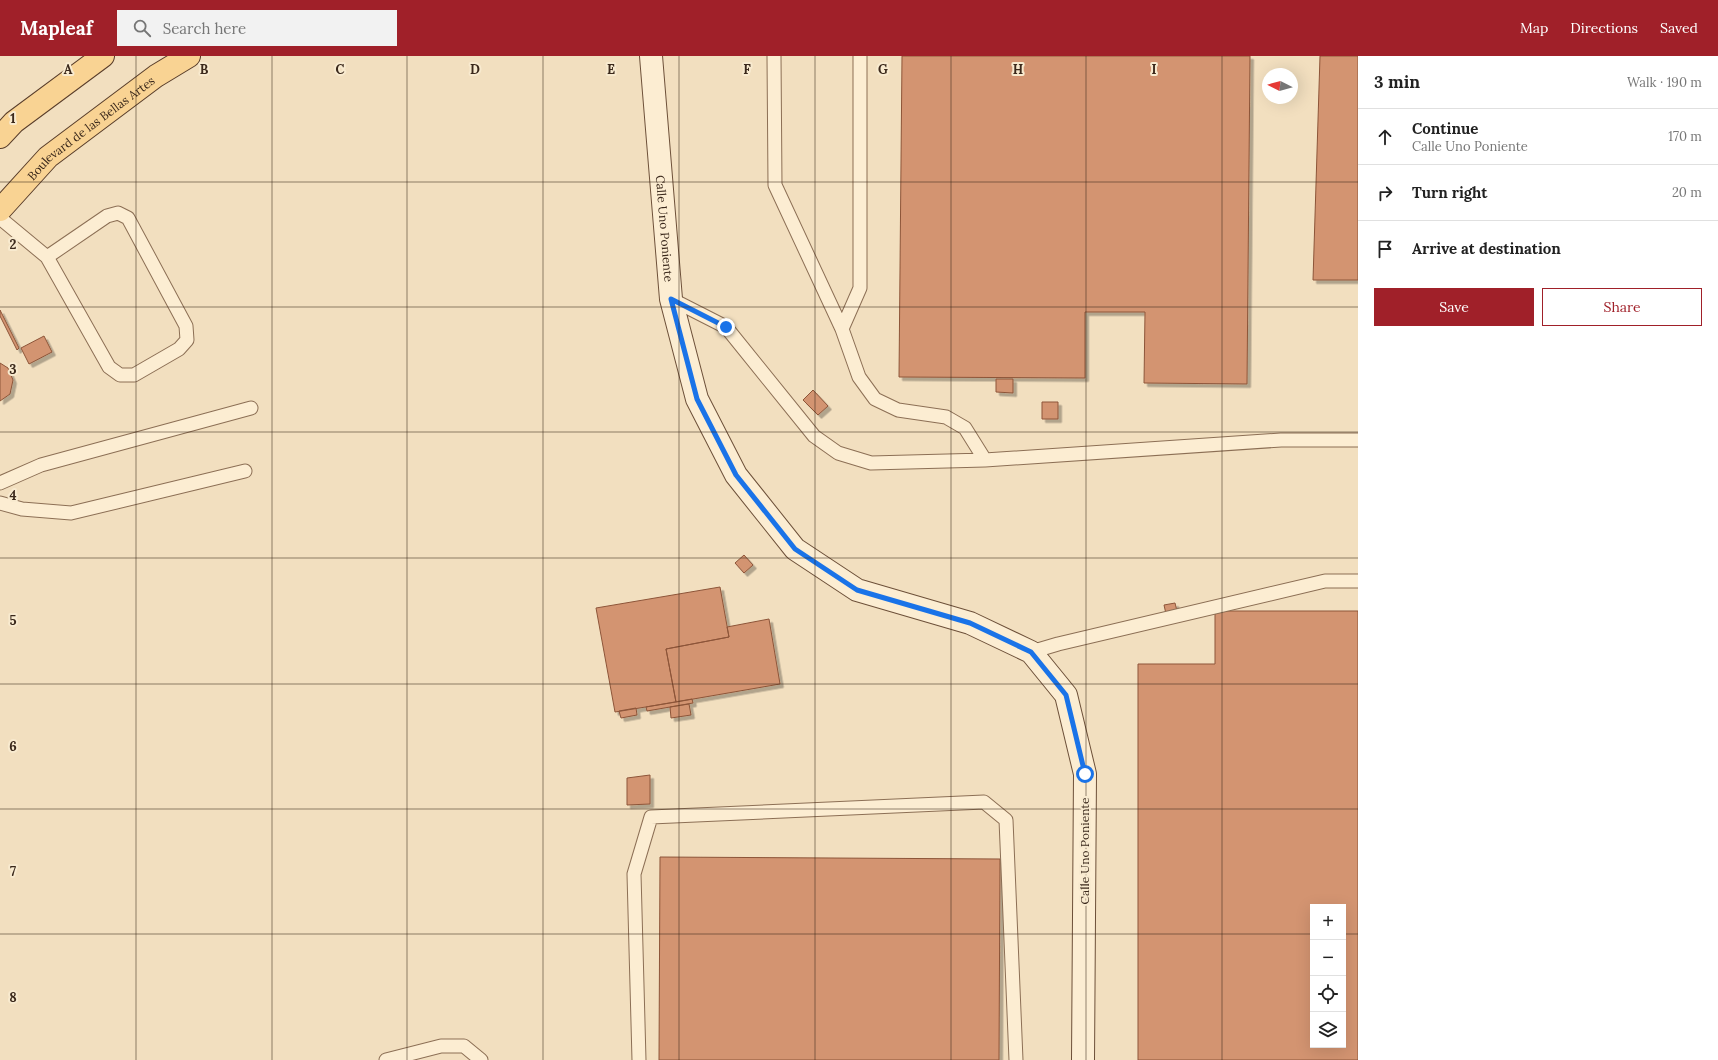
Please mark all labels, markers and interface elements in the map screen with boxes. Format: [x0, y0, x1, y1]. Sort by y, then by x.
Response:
search box [117, 10, 397, 46]
text: Mapleaf [20, 16, 93, 40]
icon: search [131, 17, 153, 39]
text: Search here [163, 19, 246, 38]
text: Map [1520, 19, 1548, 37]
text: Directions [1570, 19, 1638, 37]
text: Saved [1660, 19, 1698, 37]
text: A [64, 61, 73, 78]
text: B [200, 61, 209, 78]
text: C [336, 61, 345, 78]
text: D [470, 61, 480, 78]
text: E [607, 61, 615, 78]
text: F [743, 61, 751, 78]
text: G [878, 61, 888, 78]
text: H [1013, 61, 1023, 78]
text: I [1151, 61, 1157, 78]
north arrow [1262, 68, 1298, 104]
text: 3 min [1374, 71, 1420, 93]
street label: Boulevard de las Bellas Artes [24, 72, 158, 183]
text: Walk · 190 m [1627, 74, 1702, 91]
text: 1 [10, 110, 16, 127]
text: Continue [1412, 119, 1478, 138]
icon: ahead [1374, 126, 1396, 148]
text: 170 m [1668, 128, 1702, 145]
text: Calle Uno Poniente [1412, 138, 1528, 155]
street label: Calle Uno Poniente [653, 174, 677, 283]
icon: right [1374, 182, 1396, 204]
text: Turn right [1412, 183, 1488, 202]
text: 20 m [1672, 184, 1702, 201]
text: 2 [10, 236, 17, 253]
icon: arrive [1374, 238, 1396, 260]
text: Arrive at destination [1412, 239, 1561, 258]
button: Save [1374, 288, 1534, 326]
button: Share [1542, 288, 1702, 326]
route end [717, 318, 735, 336]
text: 3 [9, 361, 17, 378]
text: 4 [9, 487, 17, 504]
text: 5 [9, 612, 17, 629]
text: 6 [9, 738, 17, 755]
route start [1076, 765, 1094, 783]
street label: Calle Uno Poniente [1077, 797, 1092, 904]
text: 7 [10, 863, 16, 880]
map controls [1310, 904, 1346, 1048]
button: + [1310, 904, 1346, 940]
button: − [1310, 940, 1346, 976]
button: locate [1310, 976, 1346, 1012]
text: 8 [9, 989, 17, 1006]
button: layers [1310, 1012, 1346, 1048]

